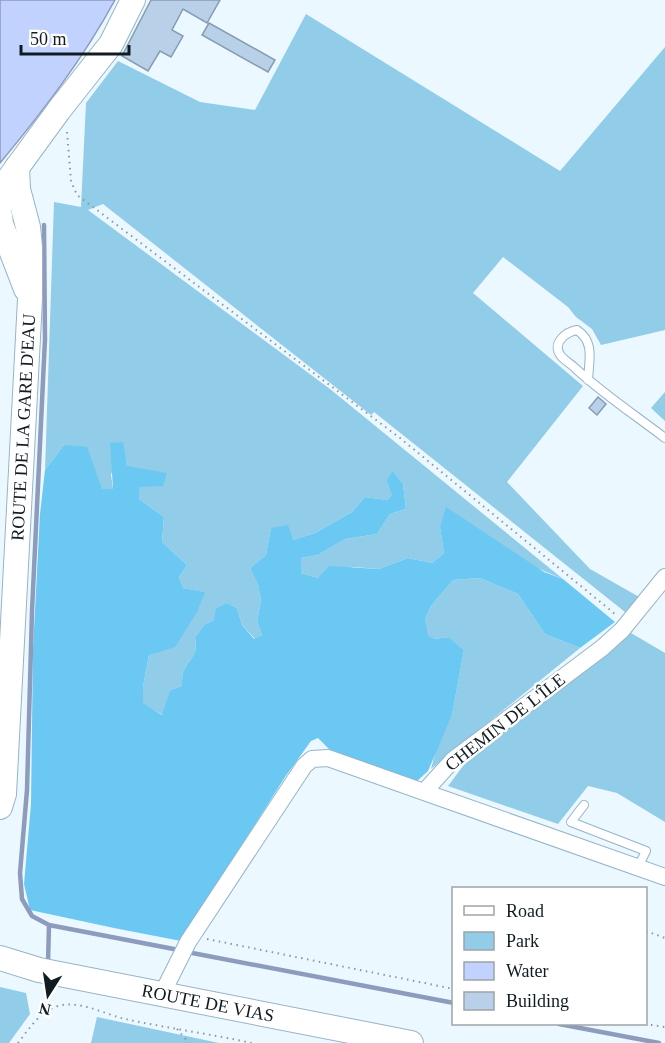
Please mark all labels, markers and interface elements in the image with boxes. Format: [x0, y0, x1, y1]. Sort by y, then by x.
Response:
scale bar [21, 18, 129, 56]
text: 50 m [30, 29, 67, 49]
street label: ROUTE DE LA GARE D'EAU [7, 313, 39, 541]
street label: CHEMIN DE L'ÎLE [441, 668, 569, 775]
legend [452, 887, 647, 1025]
text: Road [506, 901, 544, 921]
text: Park [506, 931, 539, 951]
text: Water [506, 961, 549, 981]
north arrow [18, 965, 78, 1025]
street label: ROUTE DE VIAS [140, 980, 276, 1026]
text: Building [506, 991, 569, 1011]
text: N [37, 1000, 52, 1019]

